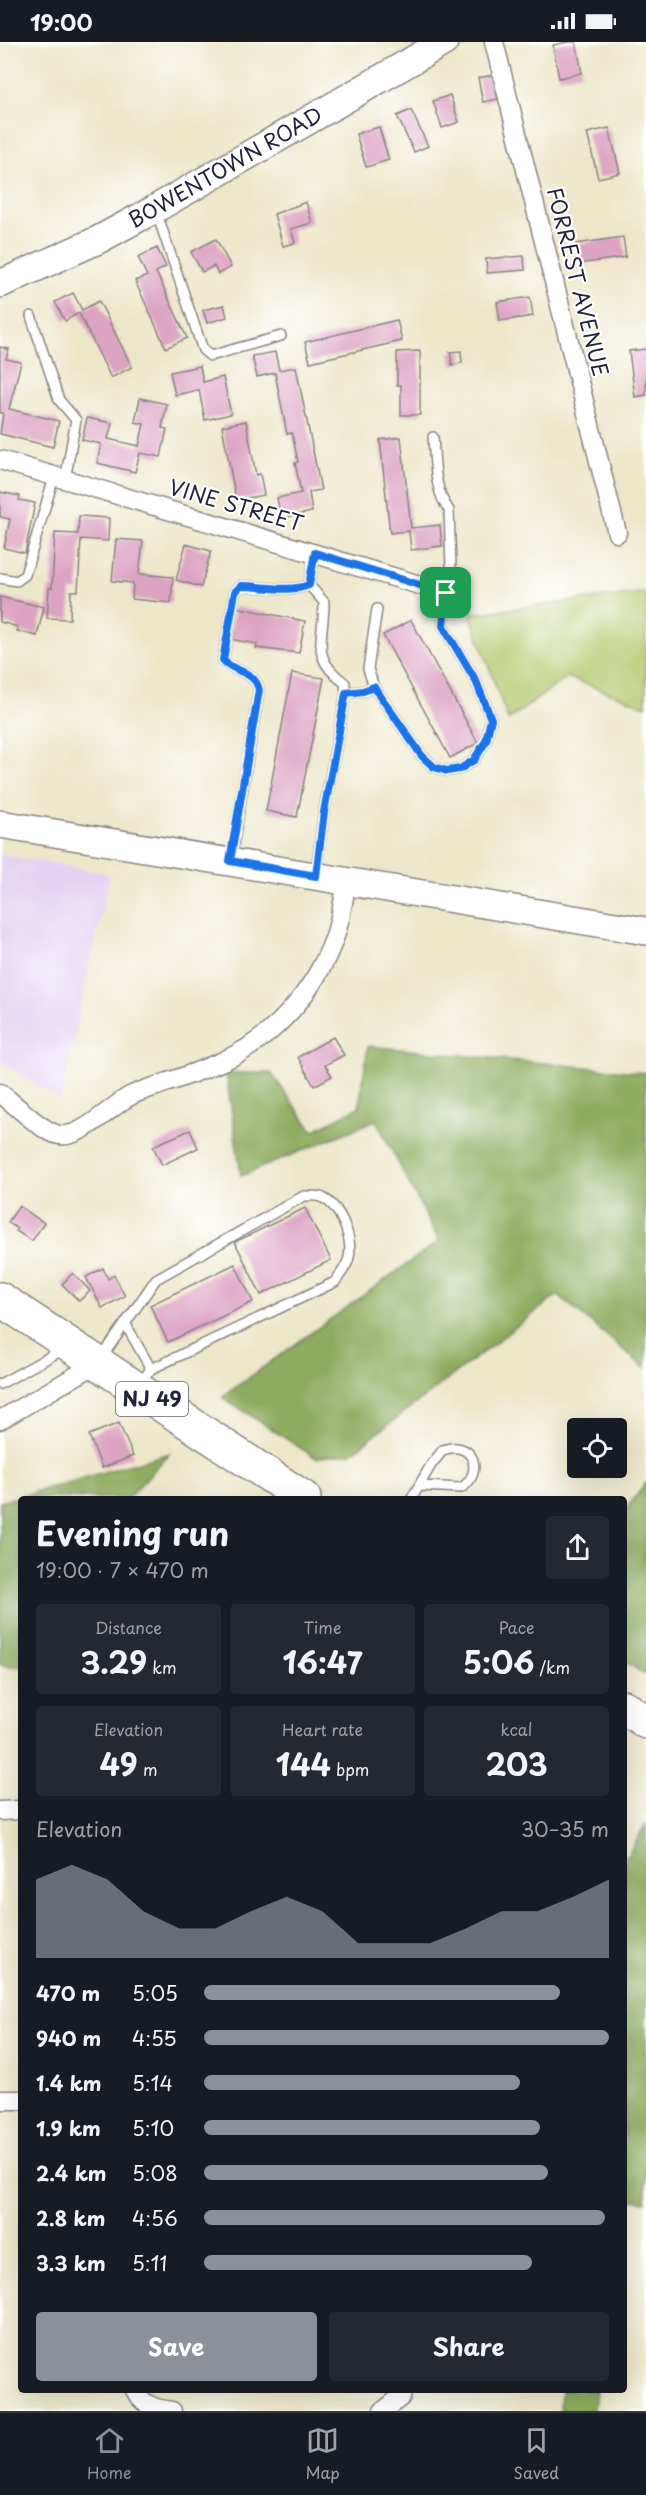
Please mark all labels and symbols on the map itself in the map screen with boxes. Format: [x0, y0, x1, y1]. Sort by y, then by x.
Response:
street label: BOWENTOWN ROAD [122, 98, 328, 235]
street label: FORREST AVENUE [540, 184, 618, 379]
street label: VINE STREET [166, 470, 308, 539]
pin [420, 567, 471, 618]
road number: NJ 49 [116, 1382, 188, 1416]

